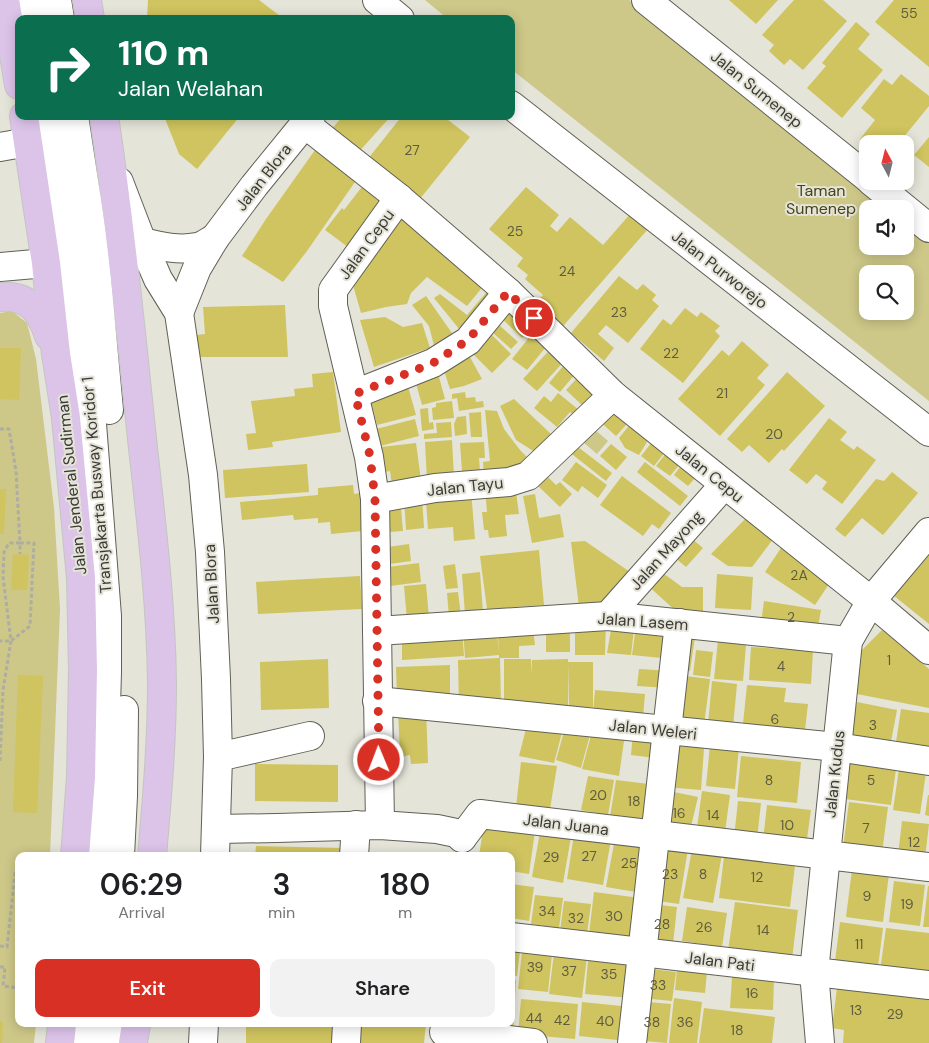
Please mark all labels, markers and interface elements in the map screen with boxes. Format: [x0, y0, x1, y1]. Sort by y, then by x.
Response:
house number: 55 [900, 4, 918, 22]
text: 110 m [118, 30, 209, 76]
icon: right [35, 35, 100, 100]
street label: Jalan Sumenep [706, 46, 807, 133]
text: Jalan Welahan [118, 74, 263, 103]
north arrow [859, 135, 914, 190]
map controls [859, 135, 914, 320]
street label: Jalan Blora [231, 139, 296, 215]
house number: 27 [404, 141, 420, 159]
park label: Taman Sumenep [786, 180, 856, 219]
button: sound [859, 200, 914, 255]
street label: Jalan Cepu [334, 205, 399, 284]
house number: 25 [507, 222, 523, 240]
street label: Jalan Purworejo [667, 225, 772, 313]
house number: 24 [559, 262, 576, 280]
button: search [859, 265, 914, 320]
pin [513, 297, 555, 339]
house number: 23 [611, 303, 627, 321]
icon: arrive [520, 304, 548, 332]
house number: 22 [663, 344, 679, 362]
street label: Transjakarta Busway Koridor 1 [77, 376, 116, 594]
house number: 21 [716, 384, 728, 402]
street label: Jalan Jenderal Sudirman [52, 394, 91, 576]
house number: 20 [765, 425, 783, 443]
street label: Jalan Cepu [671, 439, 748, 507]
street label: Jalan Tayu [426, 472, 504, 501]
street label: Jalan Mayong [625, 506, 708, 595]
street label: Jalan Blora [199, 544, 224, 624]
house number: 2A [790, 566, 808, 584]
street label: Jalan Lasem [597, 608, 689, 635]
house number: 2 [787, 608, 795, 626]
house number: 1 [887, 651, 891, 669]
house number: 4 [777, 657, 786, 675]
house number: 6 [771, 710, 779, 728]
street label: Jalan Weleri [608, 714, 698, 745]
house number: 3 [869, 716, 877, 734]
street label: Jalan Kudus [819, 729, 850, 819]
position arrow [352, 733, 404, 785]
house number: 8 [765, 771, 773, 789]
house number: 5 [867, 771, 875, 789]
house number: 20 [589, 786, 607, 804]
house number: 18 [628, 792, 640, 810]
house number: 16 [672, 804, 686, 822]
house number: 14 [707, 806, 720, 824]
street label: Jalan Juana [522, 809, 610, 840]
house number: 10 [780, 816, 794, 834]
house number: 7 [862, 819, 870, 837]
house number: 12 [908, 833, 920, 851]
house number: 27 [581, 847, 597, 865]
house number: 29 [543, 848, 560, 866]
house number: 25 [621, 854, 637, 872]
text: 06:29 [100, 865, 183, 904]
text: 3 [273, 865, 291, 904]
text: 180 [380, 865, 430, 904]
house number: 23 [662, 865, 678, 883]
house number: 8 [699, 865, 707, 883]
house number: 12 [751, 868, 763, 886]
house number: 9 [863, 887, 872, 905]
house number: 19 [900, 895, 914, 913]
text: Arrival [118, 902, 165, 923]
text: min [268, 902, 295, 923]
text: m [398, 902, 412, 923]
house number: 34 [539, 902, 556, 920]
house number: 30 [605, 907, 623, 925]
house number: 32 [568, 909, 584, 927]
house number: 28 [654, 915, 670, 933]
house number: 26 [696, 918, 712, 936]
house number: 14 [757, 921, 770, 939]
house number: 11 [855, 935, 863, 953]
street label: Jalan Pati [684, 947, 756, 976]
house number: 39 [527, 958, 544, 976]
button: Exit [35, 959, 260, 1017]
button: Share [270, 959, 495, 1017]
house number: 37 [561, 962, 577, 980]
house number: 35 [601, 965, 617, 983]
house number: 33 [650, 976, 666, 994]
house number: 16 [745, 984, 759, 1002]
house number: 13 [850, 1001, 862, 1019]
house number: 29 [887, 1005, 904, 1023]
house number: 44 [526, 1009, 543, 1027]
house number: 42 [554, 1011, 570, 1029]
house number: 40 [596, 1012, 614, 1030]
house number: 38 [644, 1013, 660, 1031]
house number: 36 [676, 1013, 694, 1031]
house number: 18 [731, 1021, 743, 1039]

